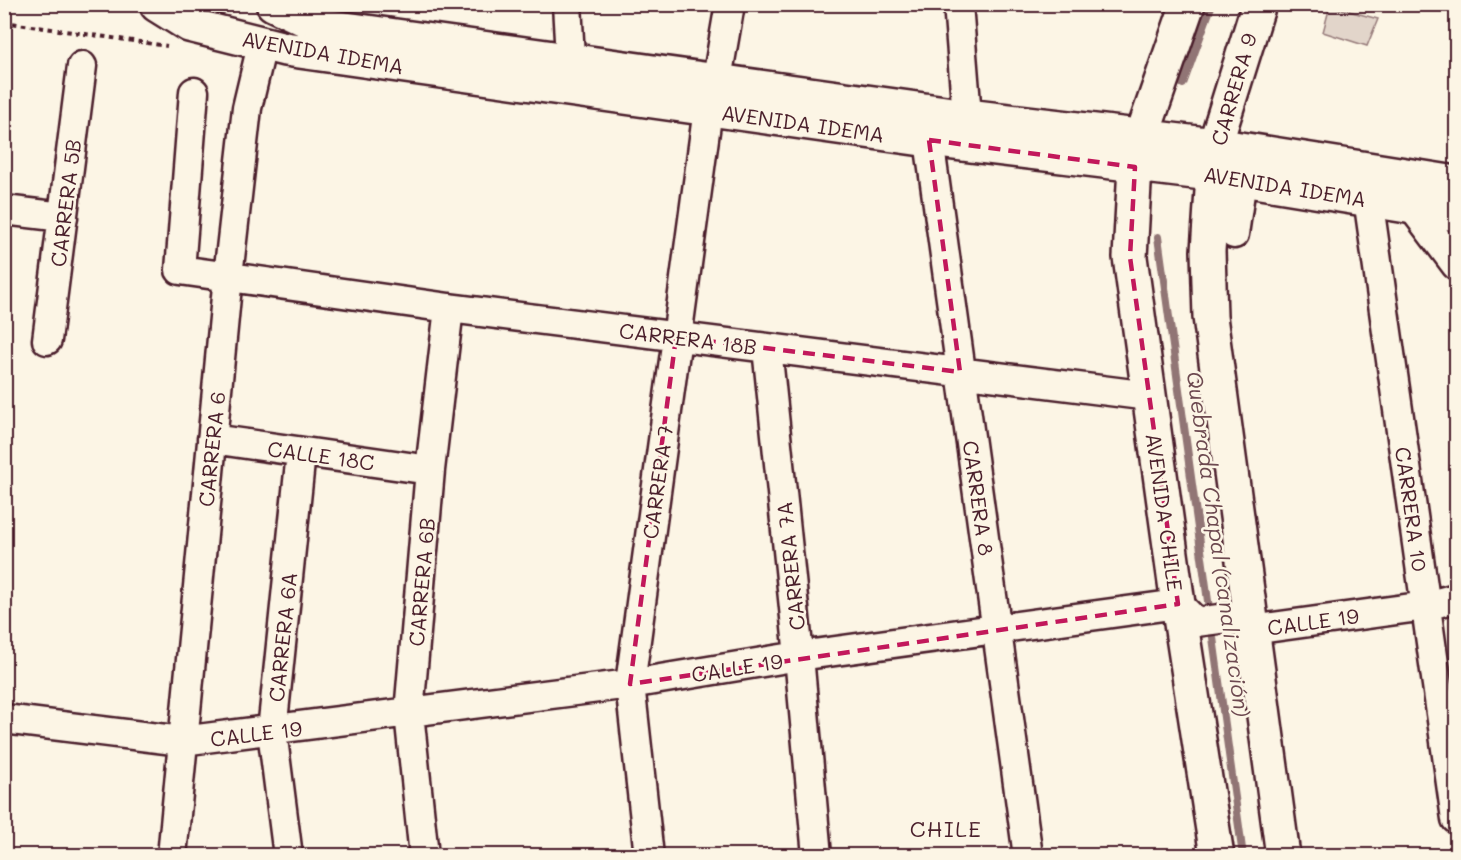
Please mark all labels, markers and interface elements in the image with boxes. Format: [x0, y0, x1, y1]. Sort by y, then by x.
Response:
street label: AVENIDA IDEMA [240, 24, 406, 80]
street label: CARRERA 9 [1204, 30, 1262, 148]
street label: AVENIDA IDEMA [720, 98, 886, 148]
street label: CARRERA 5B [44, 138, 86, 268]
street label: AVENIDA IDEMA [1202, 160, 1368, 212]
street label: CARRERA 18B [618, 316, 758, 360]
water label: Quebrada Chapal (canalización) [1180, 369, 1258, 719]
street label: CARRERA 6 [192, 390, 230, 508]
street label: CARRERA 7 [636, 423, 678, 541]
street label: AVENIDA CHILE [1141, 431, 1189, 593]
street label: CALLE 18C [266, 434, 376, 476]
street label: CARRERA 8 [958, 439, 1000, 557]
street label: CARRERA 10 [1390, 445, 1434, 573]
street label: CARRERA 7A [770, 500, 810, 632]
street label: CARRERA 6B [402, 517, 440, 647]
street label: CARRERA 6A [262, 571, 302, 703]
street label: CALLE 19 [1265, 601, 1361, 641]
street label: CALLE 19 [689, 646, 785, 688]
street label: CALLE 19 [209, 714, 303, 752]
district label: CHILE [910, 814, 982, 843]

